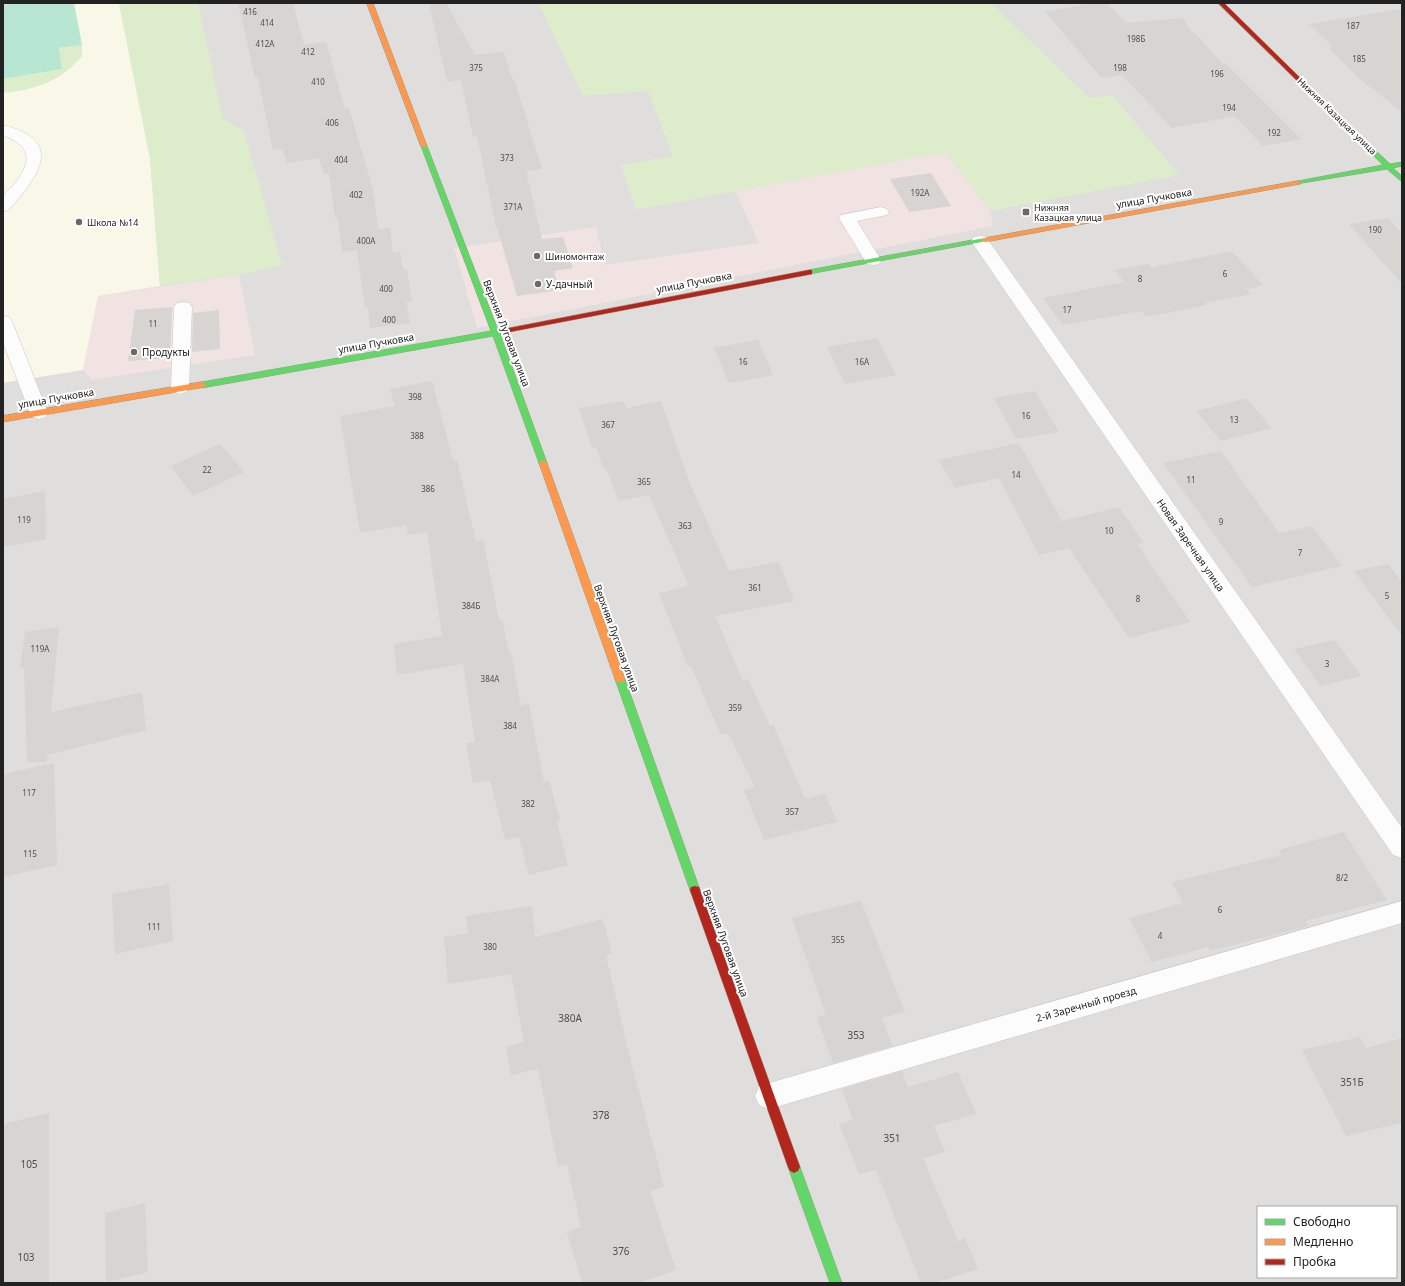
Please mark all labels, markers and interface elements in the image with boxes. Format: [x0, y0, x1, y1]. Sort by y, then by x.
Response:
house number: 416 [243, 6, 257, 17]
house number: 414 [260, 17, 274, 28]
house number: 187 [1346, 20, 1360, 31]
house number: 198Б [1127, 33, 1145, 44]
house number: 412А [256, 38, 275, 49]
house number: 412 [301, 46, 315, 57]
house number: 185 [1352, 53, 1366, 64]
house number: 375 [469, 62, 483, 73]
house number: 198 [1113, 62, 1127, 73]
house number: 196 [1210, 68, 1224, 79]
street label: Нижняя Казацкая улица [1295, 75, 1379, 157]
house number: 410 [311, 76, 325, 87]
house number: 194 [1222, 102, 1236, 113]
house number: 406 [325, 117, 339, 128]
house number: 192 [1267, 127, 1281, 138]
house number: 373 [500, 152, 514, 163]
house number: 404 [334, 154, 348, 165]
street label: улица Пучковка [1115, 184, 1193, 212]
house number: 192А [911, 187, 930, 198]
house number: 402 [349, 189, 363, 200]
house number: 371А [504, 201, 523, 212]
place label: Нижняя Казацкая улица [1034, 201, 1102, 224]
marker: Нижняя Казацкая улица [1021, 207, 1031, 217]
place label: Школа №14 [87, 216, 138, 229]
marker: Школа №14 [74, 217, 84, 227]
house number: 190 [1368, 224, 1382, 235]
house number: 400А [357, 235, 376, 246]
place label: Шиномонтаж [545, 250, 605, 263]
marker: Шиномонтаж [532, 251, 542, 261]
street label: улица Пучковка [655, 268, 733, 296]
house number: 6 [1223, 268, 1228, 279]
house number: 8 [1138, 273, 1143, 284]
place label: У-дачный [546, 277, 593, 291]
street label: Верхняя Луговая улица [480, 278, 534, 388]
marker: У-дачный [533, 279, 543, 289]
house number: 400 [379, 283, 393, 294]
house number: 17 [1062, 304, 1072, 315]
house number: 400 [382, 314, 396, 325]
house number: 11 [148, 318, 158, 329]
street label: улица Пучковка [337, 329, 415, 357]
place label: Продукты [142, 345, 190, 359]
marker: Продукты [129, 347, 139, 357]
house number: 16 [738, 356, 748, 367]
house number: 16А [855, 356, 870, 367]
street label: улица Пучковка [17, 384, 95, 412]
house number: 398 [408, 391, 422, 402]
house number: 16 [1021, 410, 1031, 421]
house number: 13 [1229, 414, 1239, 425]
house number: 367 [601, 419, 615, 430]
house number: 388 [410, 430, 424, 441]
house number: 22 [202, 464, 212, 475]
house number: 14 [1011, 469, 1021, 480]
house number: 11 [1186, 474, 1196, 485]
house number: 365 [637, 476, 651, 487]
house number: 386 [421, 483, 435, 494]
street label: Новая Заречная улица [1154, 496, 1228, 594]
house number: 119 [17, 514, 31, 525]
house number: 9 [1219, 516, 1224, 527]
house number: 363 [678, 520, 692, 531]
house number: 10 [1104, 525, 1114, 536]
house number: 7 [1298, 547, 1303, 558]
street label: Верхняя Луговая улица [591, 582, 643, 694]
house number: 361 [748, 582, 762, 593]
house number: 5 [1385, 590, 1390, 601]
house number: 8 [1136, 593, 1141, 604]
house number: 384Б [462, 600, 480, 611]
house number: 119А [31, 643, 50, 654]
house number: 3 [1325, 658, 1330, 669]
house number: 384А [481, 673, 500, 684]
house number: 359 [728, 702, 742, 713]
house number: 384 [503, 720, 517, 731]
house number: 117 [22, 787, 36, 798]
house number: 382 [521, 798, 535, 809]
house number: 357 [785, 806, 799, 817]
house number: 115 [23, 848, 37, 859]
house number: 8/2 [1336, 872, 1348, 883]
street label: Верхняя Луговая улица [700, 887, 752, 999]
house number: 6 [1218, 904, 1223, 915]
house number: 111 [147, 921, 161, 932]
house number: 4 [1158, 930, 1163, 941]
house number: 355 [831, 934, 845, 945]
house number: 380 [483, 941, 497, 952]
street label: 2-й Заречный проезд [1034, 983, 1138, 1025]
house number: 380А [558, 1011, 582, 1025]
house number: 353 [847, 1028, 865, 1042]
house number: 351Б [1340, 1075, 1364, 1089]
house number: 378 [592, 1108, 610, 1122]
house number: 351 [883, 1131, 901, 1145]
house number: 105 [20, 1157, 38, 1171]
legend [1257, 1206, 1397, 1278]
text: Свободно [1293, 1213, 1351, 1230]
text: Медленно [1293, 1233, 1353, 1250]
house number: 376 [612, 1244, 630, 1258]
house number: 103 [17, 1250, 35, 1264]
text: Пробка [1293, 1253, 1336, 1270]

